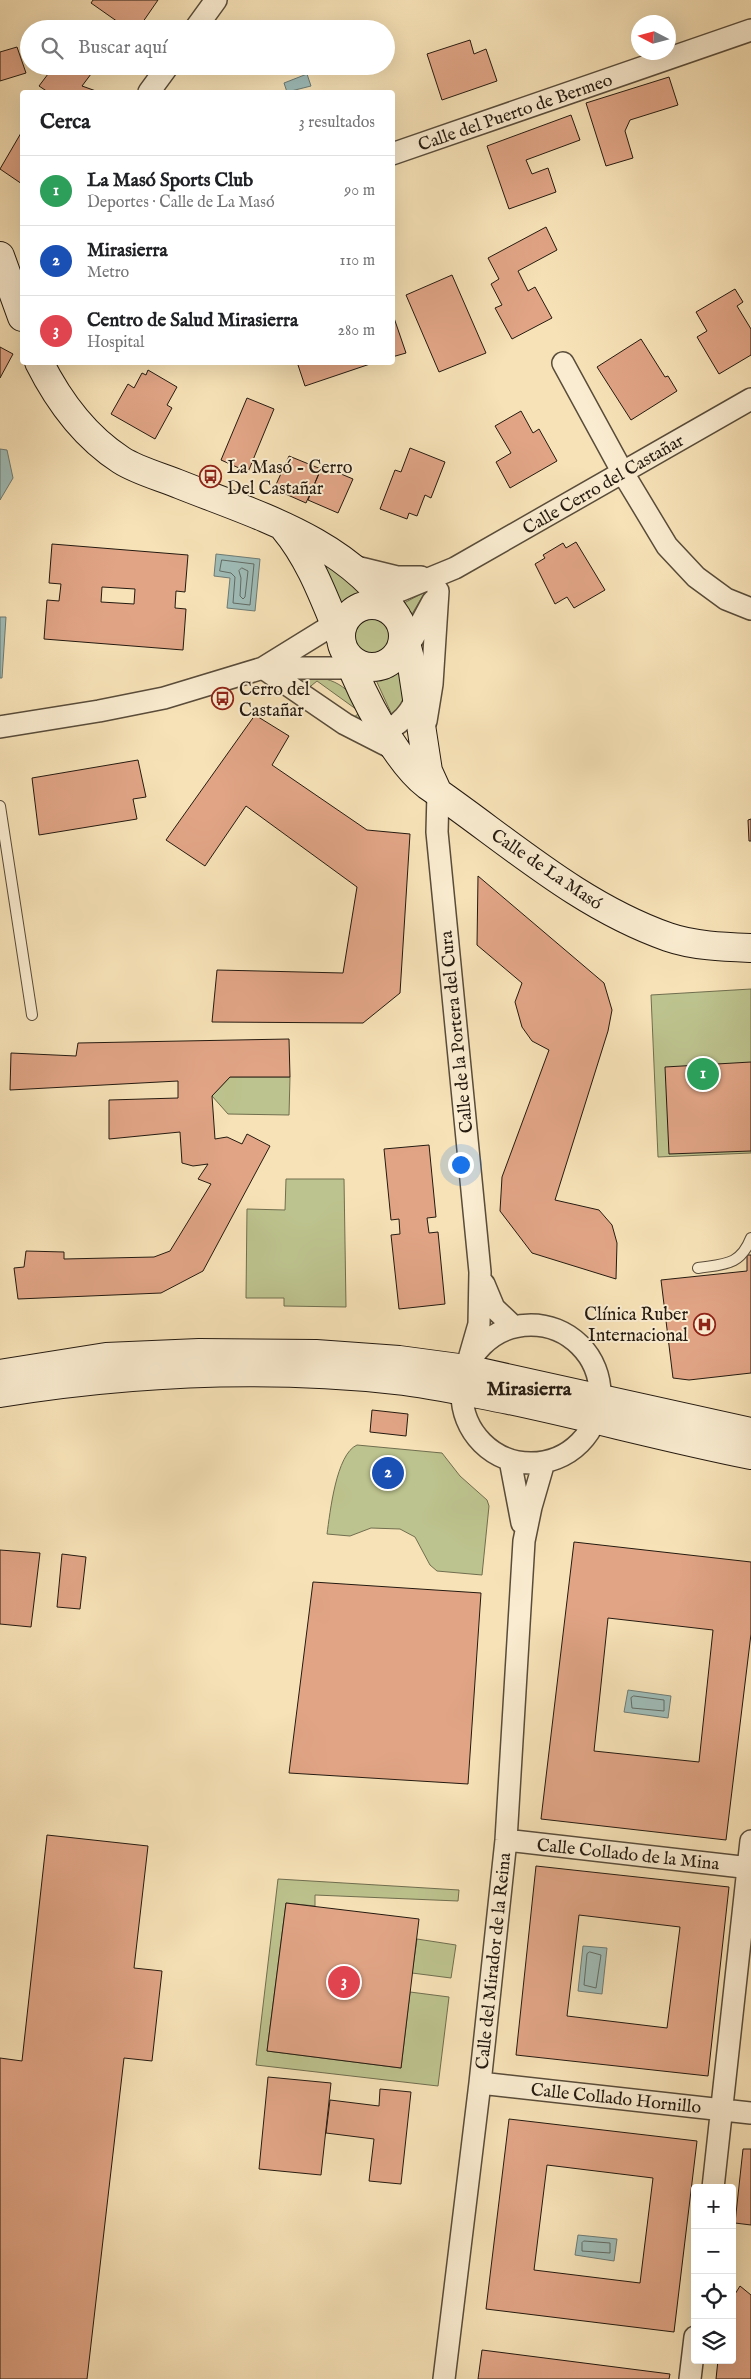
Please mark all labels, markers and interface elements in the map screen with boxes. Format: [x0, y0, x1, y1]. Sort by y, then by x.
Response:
north arrow [631, 15, 676, 60]
search box [20, 20, 395, 75]
icon: search [38, 34, 66, 62]
text: Buscar aquí [78, 36, 167, 60]
street label: Calle del Puerto de Bermeo [415, 69, 616, 158]
text: Cerca [40, 109, 90, 136]
text: 3 resultados [299, 113, 375, 133]
text: La Masó Sports Club [87, 169, 253, 193]
text: 1 [53, 181, 59, 201]
text: 90 m [344, 181, 375, 201]
text: Deportes · Calle de La Masó [87, 193, 275, 213]
text: Mirasierra [87, 239, 168, 263]
text: 2 [52, 251, 60, 271]
text: 110 m [339, 251, 375, 271]
text: Metro [87, 263, 129, 283]
text: Centro de Salud Mirasierra [87, 309, 298, 333]
text: 3 [53, 321, 59, 341]
text: 280 m [338, 321, 375, 341]
text: Hospital [87, 333, 144, 353]
street label: Calle Cerro del Castañar [519, 430, 689, 541]
place label: La Masó - Cerro Del Castañar [227, 457, 353, 501]
bus stop icon: La Masó - Cerro Del Castañar [199, 465, 223, 489]
place label: Cerro del Castañar [239, 679, 310, 723]
bus stop icon: Cerro del Castañar [211, 687, 235, 711]
street label: Calle de La Masó [486, 824, 607, 916]
street label: Calle de la Portera del Cura [435, 929, 480, 1134]
pin: 1 [687, 1055, 719, 1093]
your location [448, 1152, 474, 1178]
place label: Clínica Ruber Internacional [584, 1304, 688, 1348]
hospital icon: Clínica Ruber Internacional [692, 1312, 716, 1336]
district label: Mirasierra [487, 1377, 572, 1402]
pin: 2 [372, 1454, 404, 1492]
street label: Calle Collado de la Mina [535, 1834, 721, 1877]
street label: Calle del Mirador de la Reina [472, 1851, 517, 2071]
pin: 3 [328, 1963, 360, 2001]
street label: Calle Collado Hornillo [529, 2079, 703, 2120]
map controls [691, 2184, 736, 2364]
button: + [691, 2184, 736, 2229]
button: − [691, 2229, 736, 2274]
button: locate [691, 2274, 736, 2319]
button: layers [691, 2319, 736, 2364]

